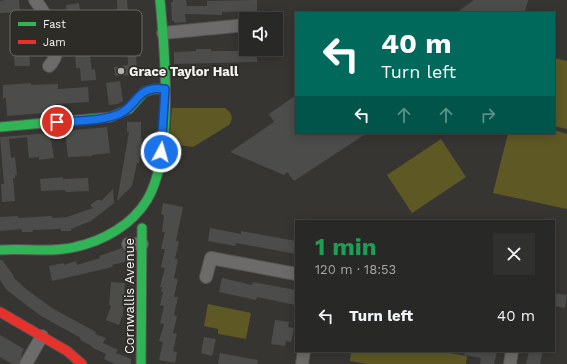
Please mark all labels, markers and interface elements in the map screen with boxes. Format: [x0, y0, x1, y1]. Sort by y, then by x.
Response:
legend [10, 10, 142, 56]
map controls [239, 12, 283, 56]
button: sound [239, 12, 283, 56]
text: Fast [43, 18, 66, 31]
text: 40 m [381, 27, 451, 60]
icon: left [315, 28, 367, 80]
text: Jam [43, 36, 66, 49]
text: Turn left [381, 61, 456, 82]
place label: Grace Taylor Hall [129, 64, 239, 79]
marker: Grace Taylor Hall [116, 66, 126, 76]
icon: left [351, 104, 373, 126]
icon: ahead [393, 104, 415, 126]
icon: ahead [435, 104, 457, 126]
icon: right [477, 104, 499, 126]
pin [40, 105, 74, 139]
icon: arrive [46, 111, 68, 133]
position arrow [140, 131, 182, 173]
text: 1 min [315, 233, 377, 261]
button: close [493, 233, 535, 275]
street label: Cornwallis Avenue [122, 238, 137, 354]
text: 120 m · 18:53 [315, 262, 396, 277]
icon: left [315, 305, 337, 327]
text: Turn left [349, 307, 413, 325]
text: 40 m [497, 307, 535, 325]

